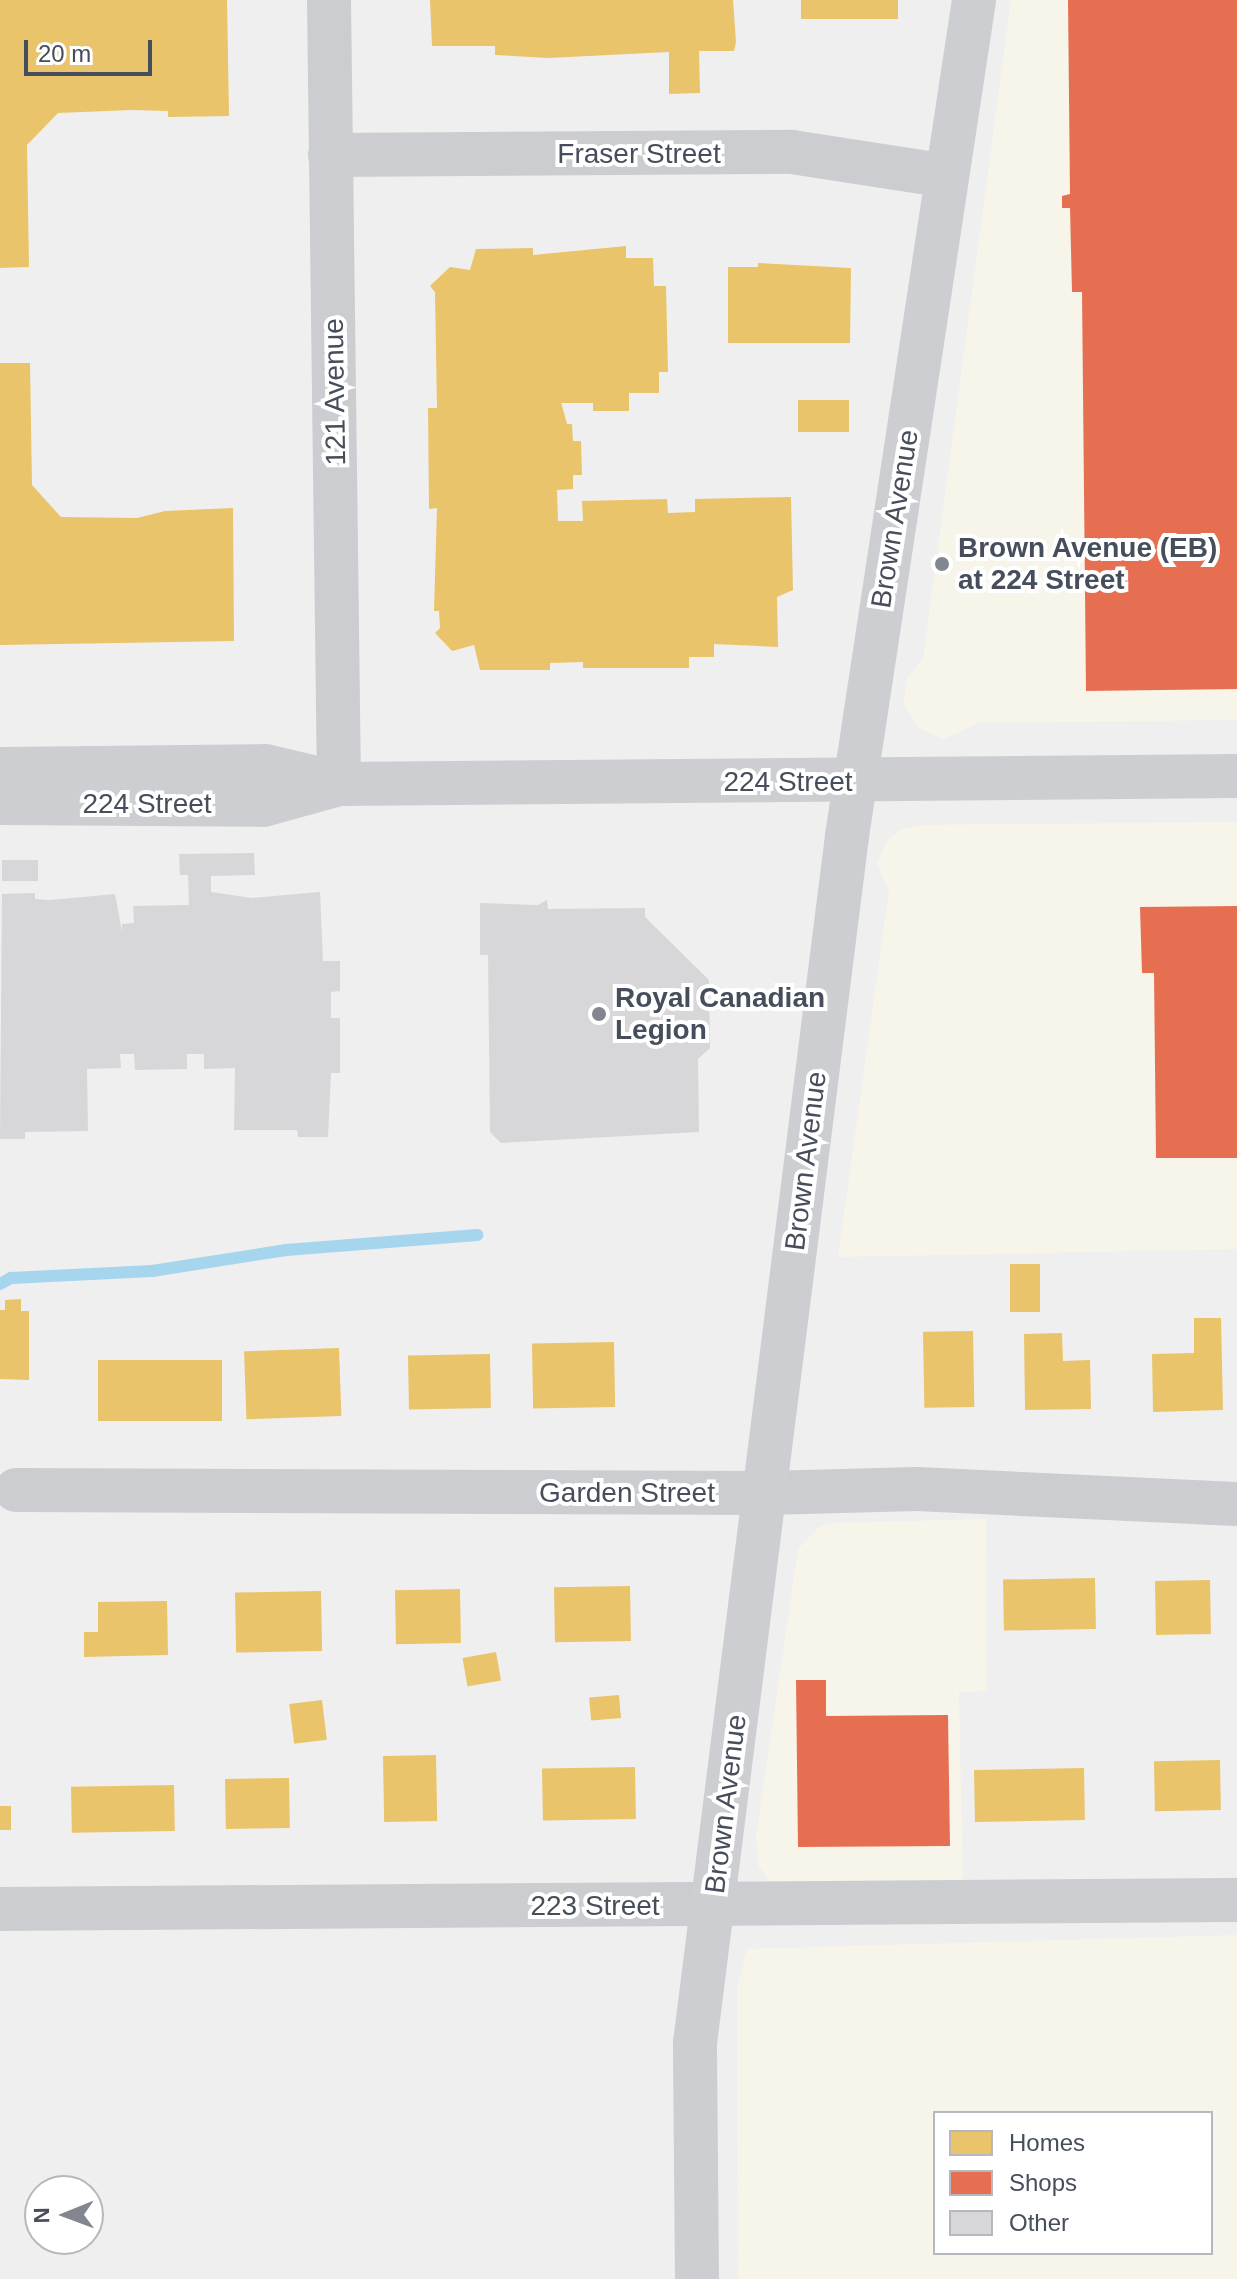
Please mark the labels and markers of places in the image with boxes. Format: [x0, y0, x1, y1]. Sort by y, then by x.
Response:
place label: Brown Avenue (EB) at 224 Street [958, 531, 1218, 597]
marker: Brown Avenue (EB) at 224 Street [933, 555, 951, 573]
place label: Royal Canadian Legion [615, 981, 825, 1047]
marker: Royal Canadian Legion [590, 1005, 608, 1023]

